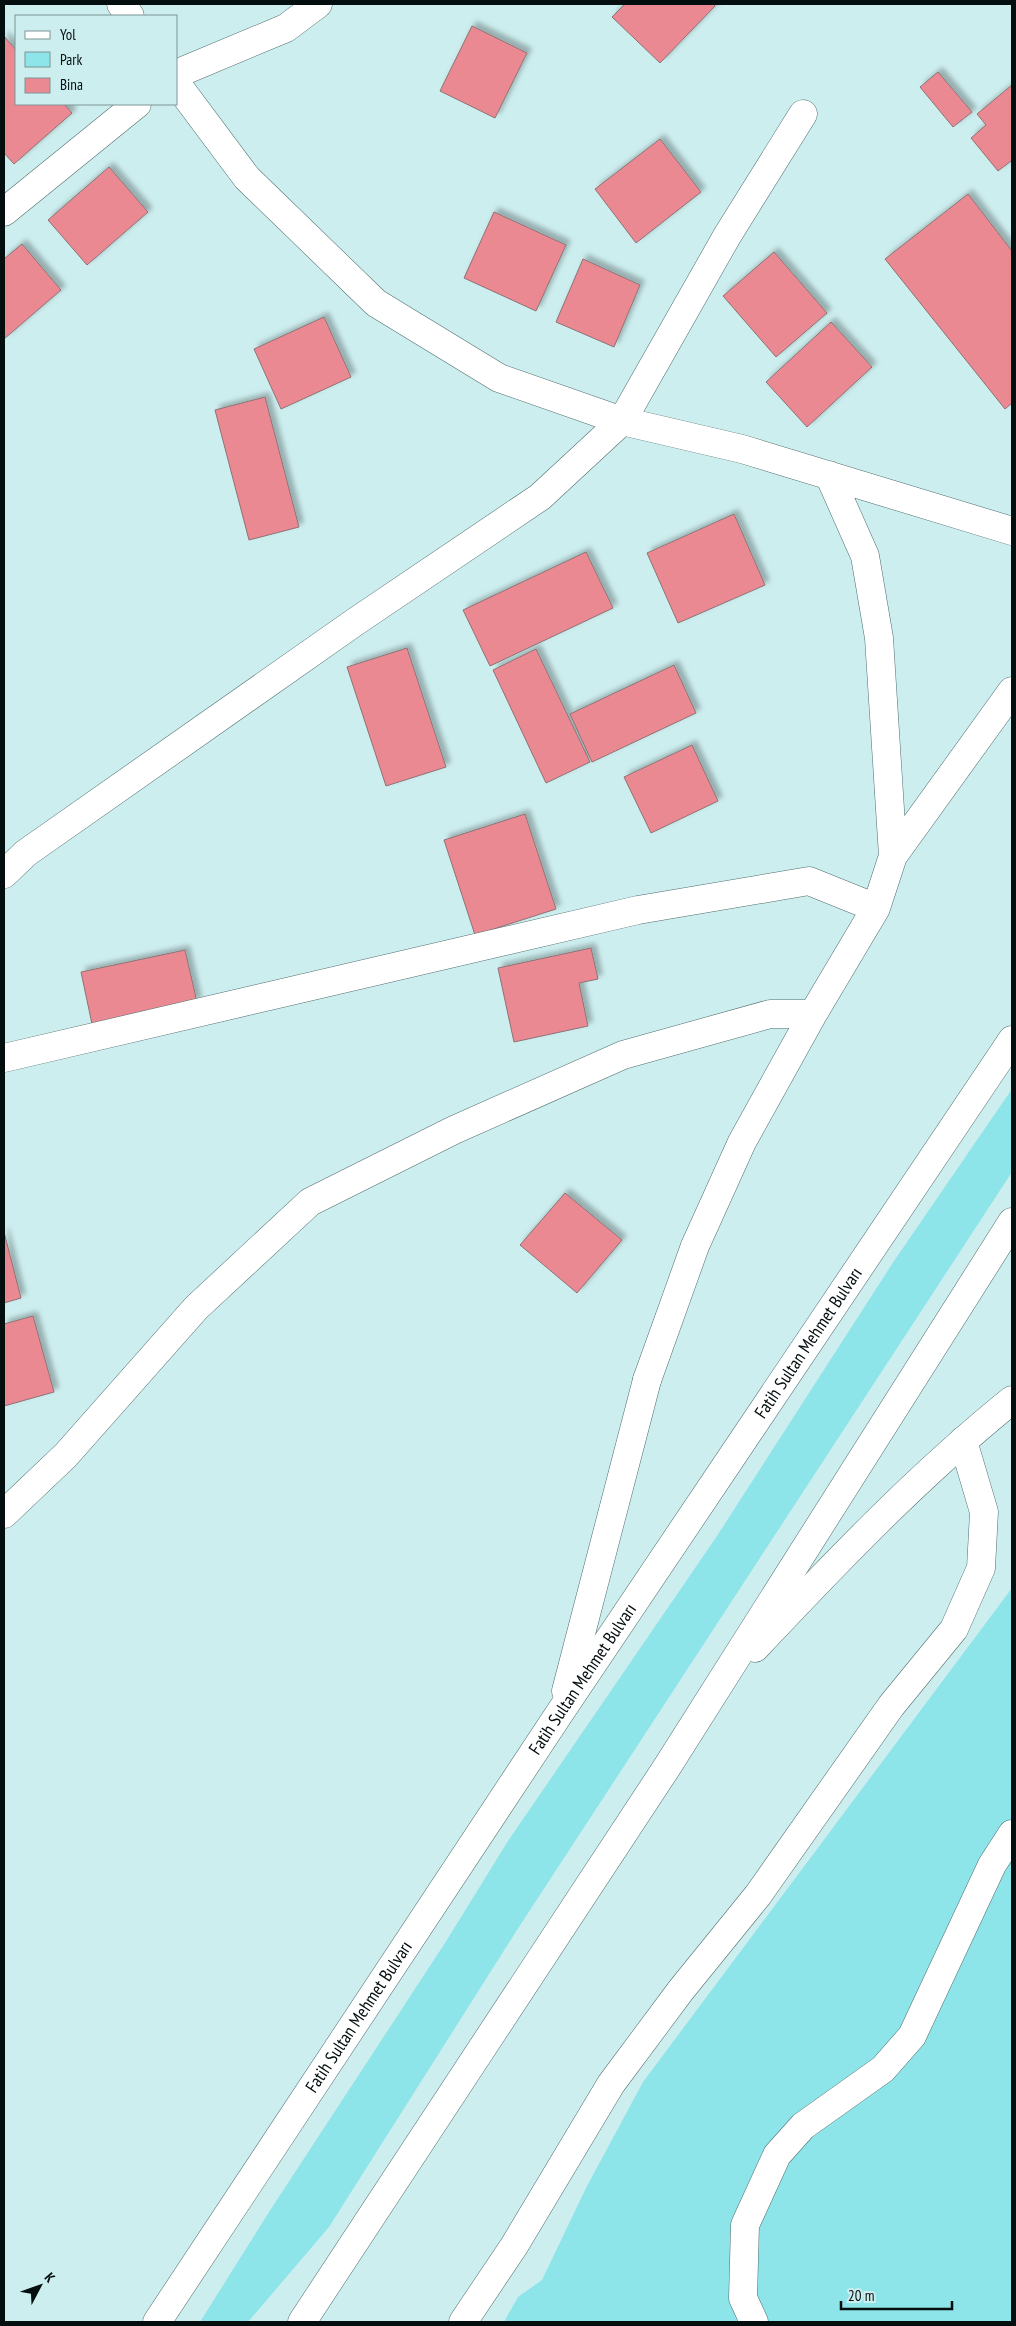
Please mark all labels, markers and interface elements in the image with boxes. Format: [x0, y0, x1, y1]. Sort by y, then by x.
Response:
legend [15, 15, 178, 105]
text: Yol [60, 25, 76, 44]
text: Park [60, 50, 82, 69]
text: Bina [60, 75, 83, 94]
street label: Fatih Sultan Mehmet Bulvarı [749, 1263, 867, 1423]
street label: Fatih Sultan Mehmet Bulvarı [523, 1599, 641, 1759]
street label: Fatih Sultan Mehmet Bulvarı [300, 1936, 417, 2097]
north arrow [15, 2261, 65, 2311]
text: K [41, 2269, 59, 2287]
scale bar [841, 2278, 952, 2310]
text: 20 m [848, 2286, 874, 2305]

